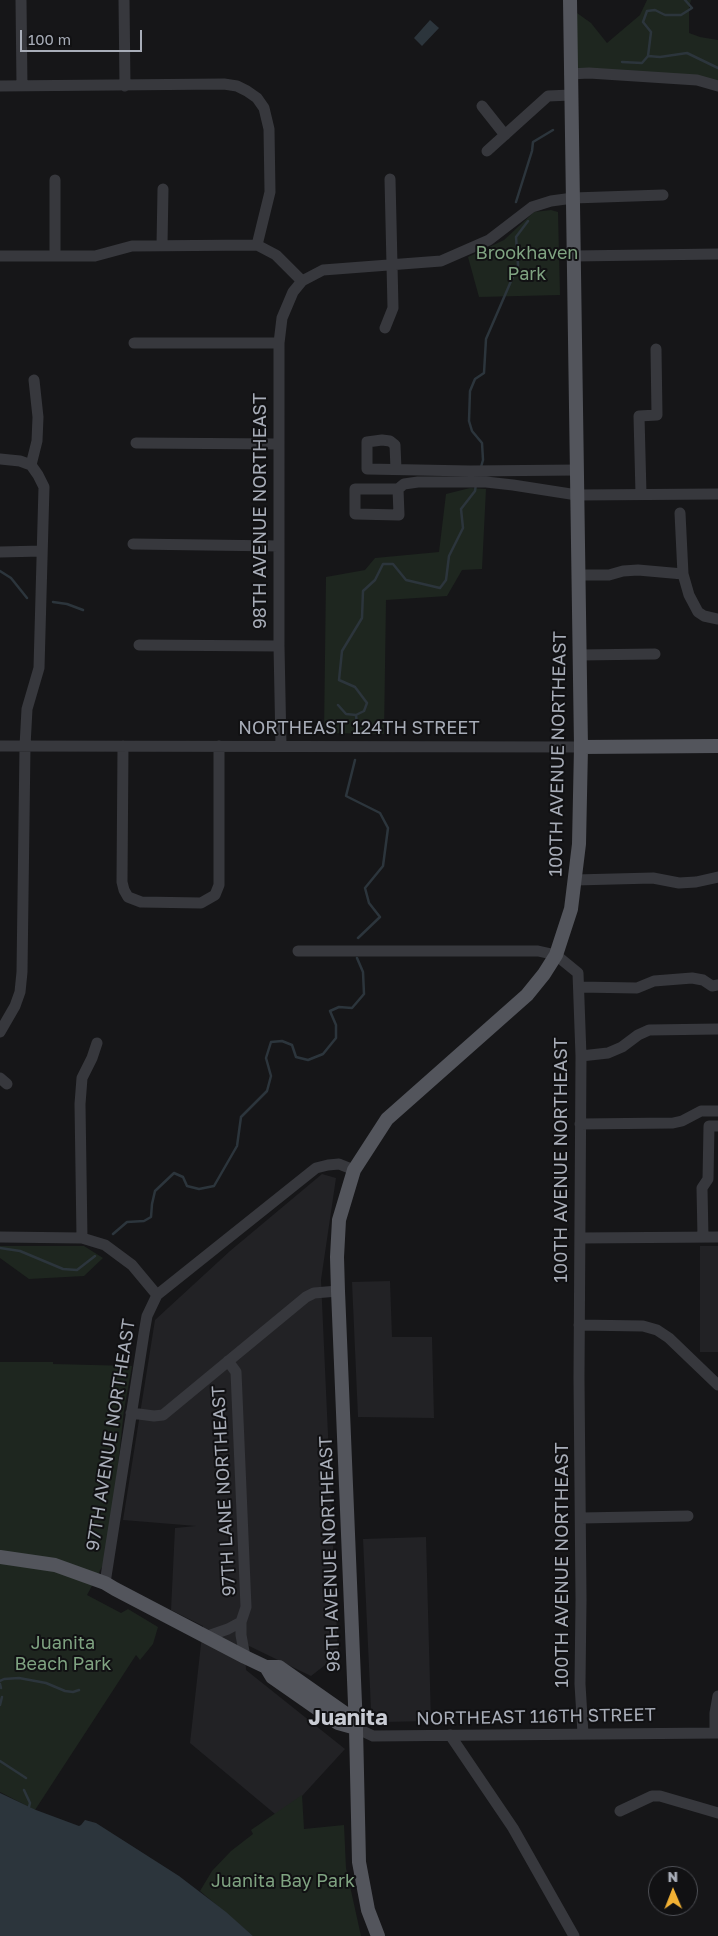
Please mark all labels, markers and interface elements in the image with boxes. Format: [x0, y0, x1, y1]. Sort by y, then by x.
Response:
scale bar [22, 20, 145, 52]
text: 100 m [28, 30, 71, 48]
park label: Brookhaven Park [476, 242, 578, 284]
street label: 98TH AVENUE NORTHEAST [249, 393, 271, 629]
street label: 100TH AVENUE NORTHEAST [545, 631, 571, 877]
street label: NORTHEAST 124TH STREET [238, 717, 480, 739]
street label: 100TH AVENUE NORTHEAST [550, 1037, 572, 1283]
street label: 97TH AVENUE NORTHEAST [82, 1317, 140, 1553]
street label: 97TH LANE NORTHEAST [208, 1385, 240, 1597]
street label: 98TH AVENUE NORTHEAST [315, 1436, 345, 1672]
street label: 100TH AVENUE NORTHEAST [551, 1442, 573, 1688]
park label: Juanita Beach Park [14, 1632, 112, 1675]
street label: NORTHEAST 116TH STREET [416, 1704, 656, 1730]
district label: Juanita [308, 1705, 388, 1731]
north arrow [648, 1866, 698, 1916]
text: N [667, 1868, 678, 1885]
park label: Juanita Bay Park [211, 1870, 355, 1892]

